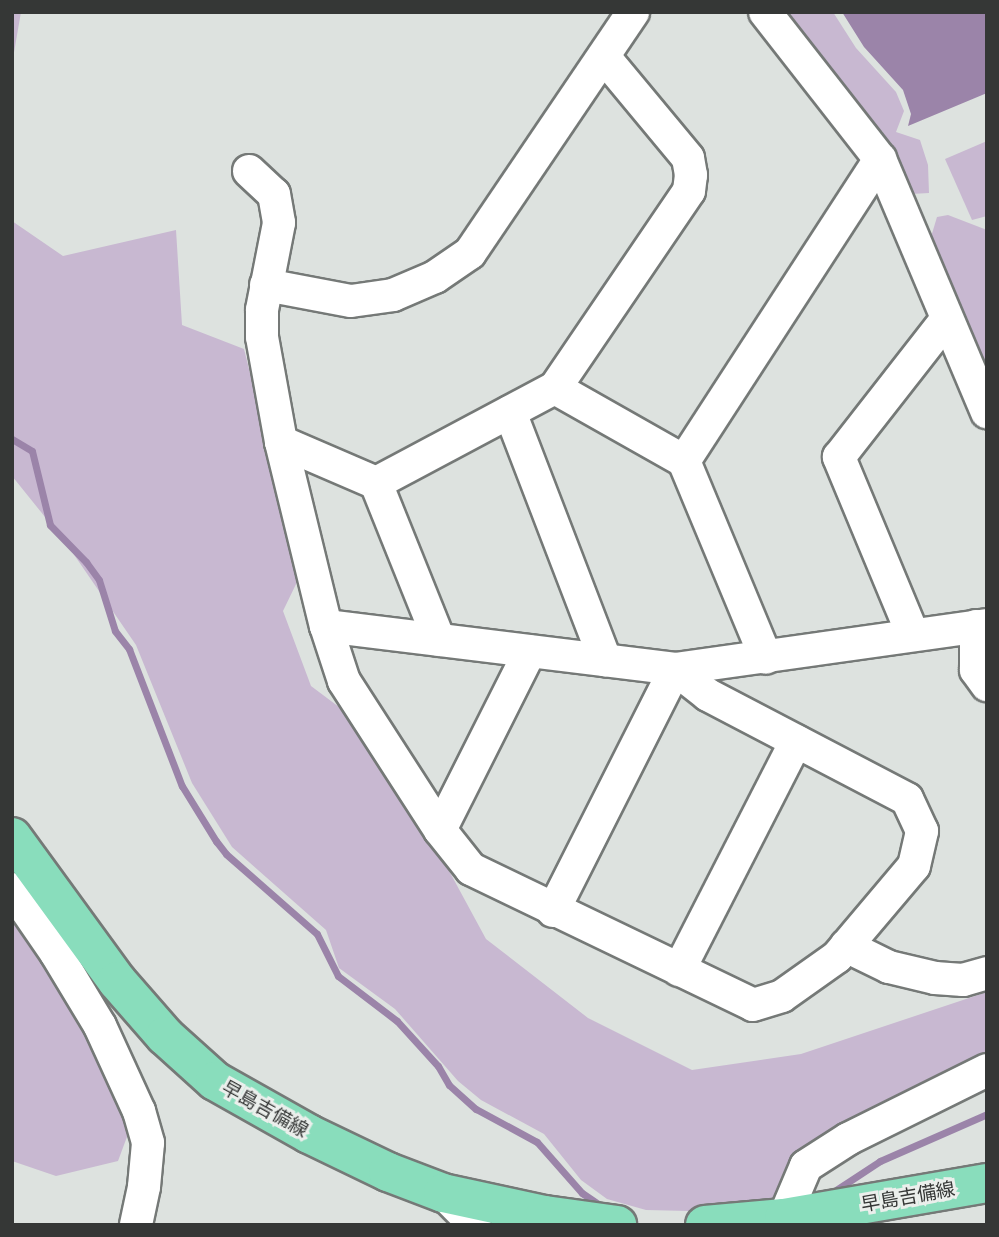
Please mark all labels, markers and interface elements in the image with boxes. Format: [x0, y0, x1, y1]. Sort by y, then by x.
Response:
street label: 早島吉備線 [218, 1076, 312, 1142]
street label: 早島吉備線 [859, 1178, 957, 1216]

